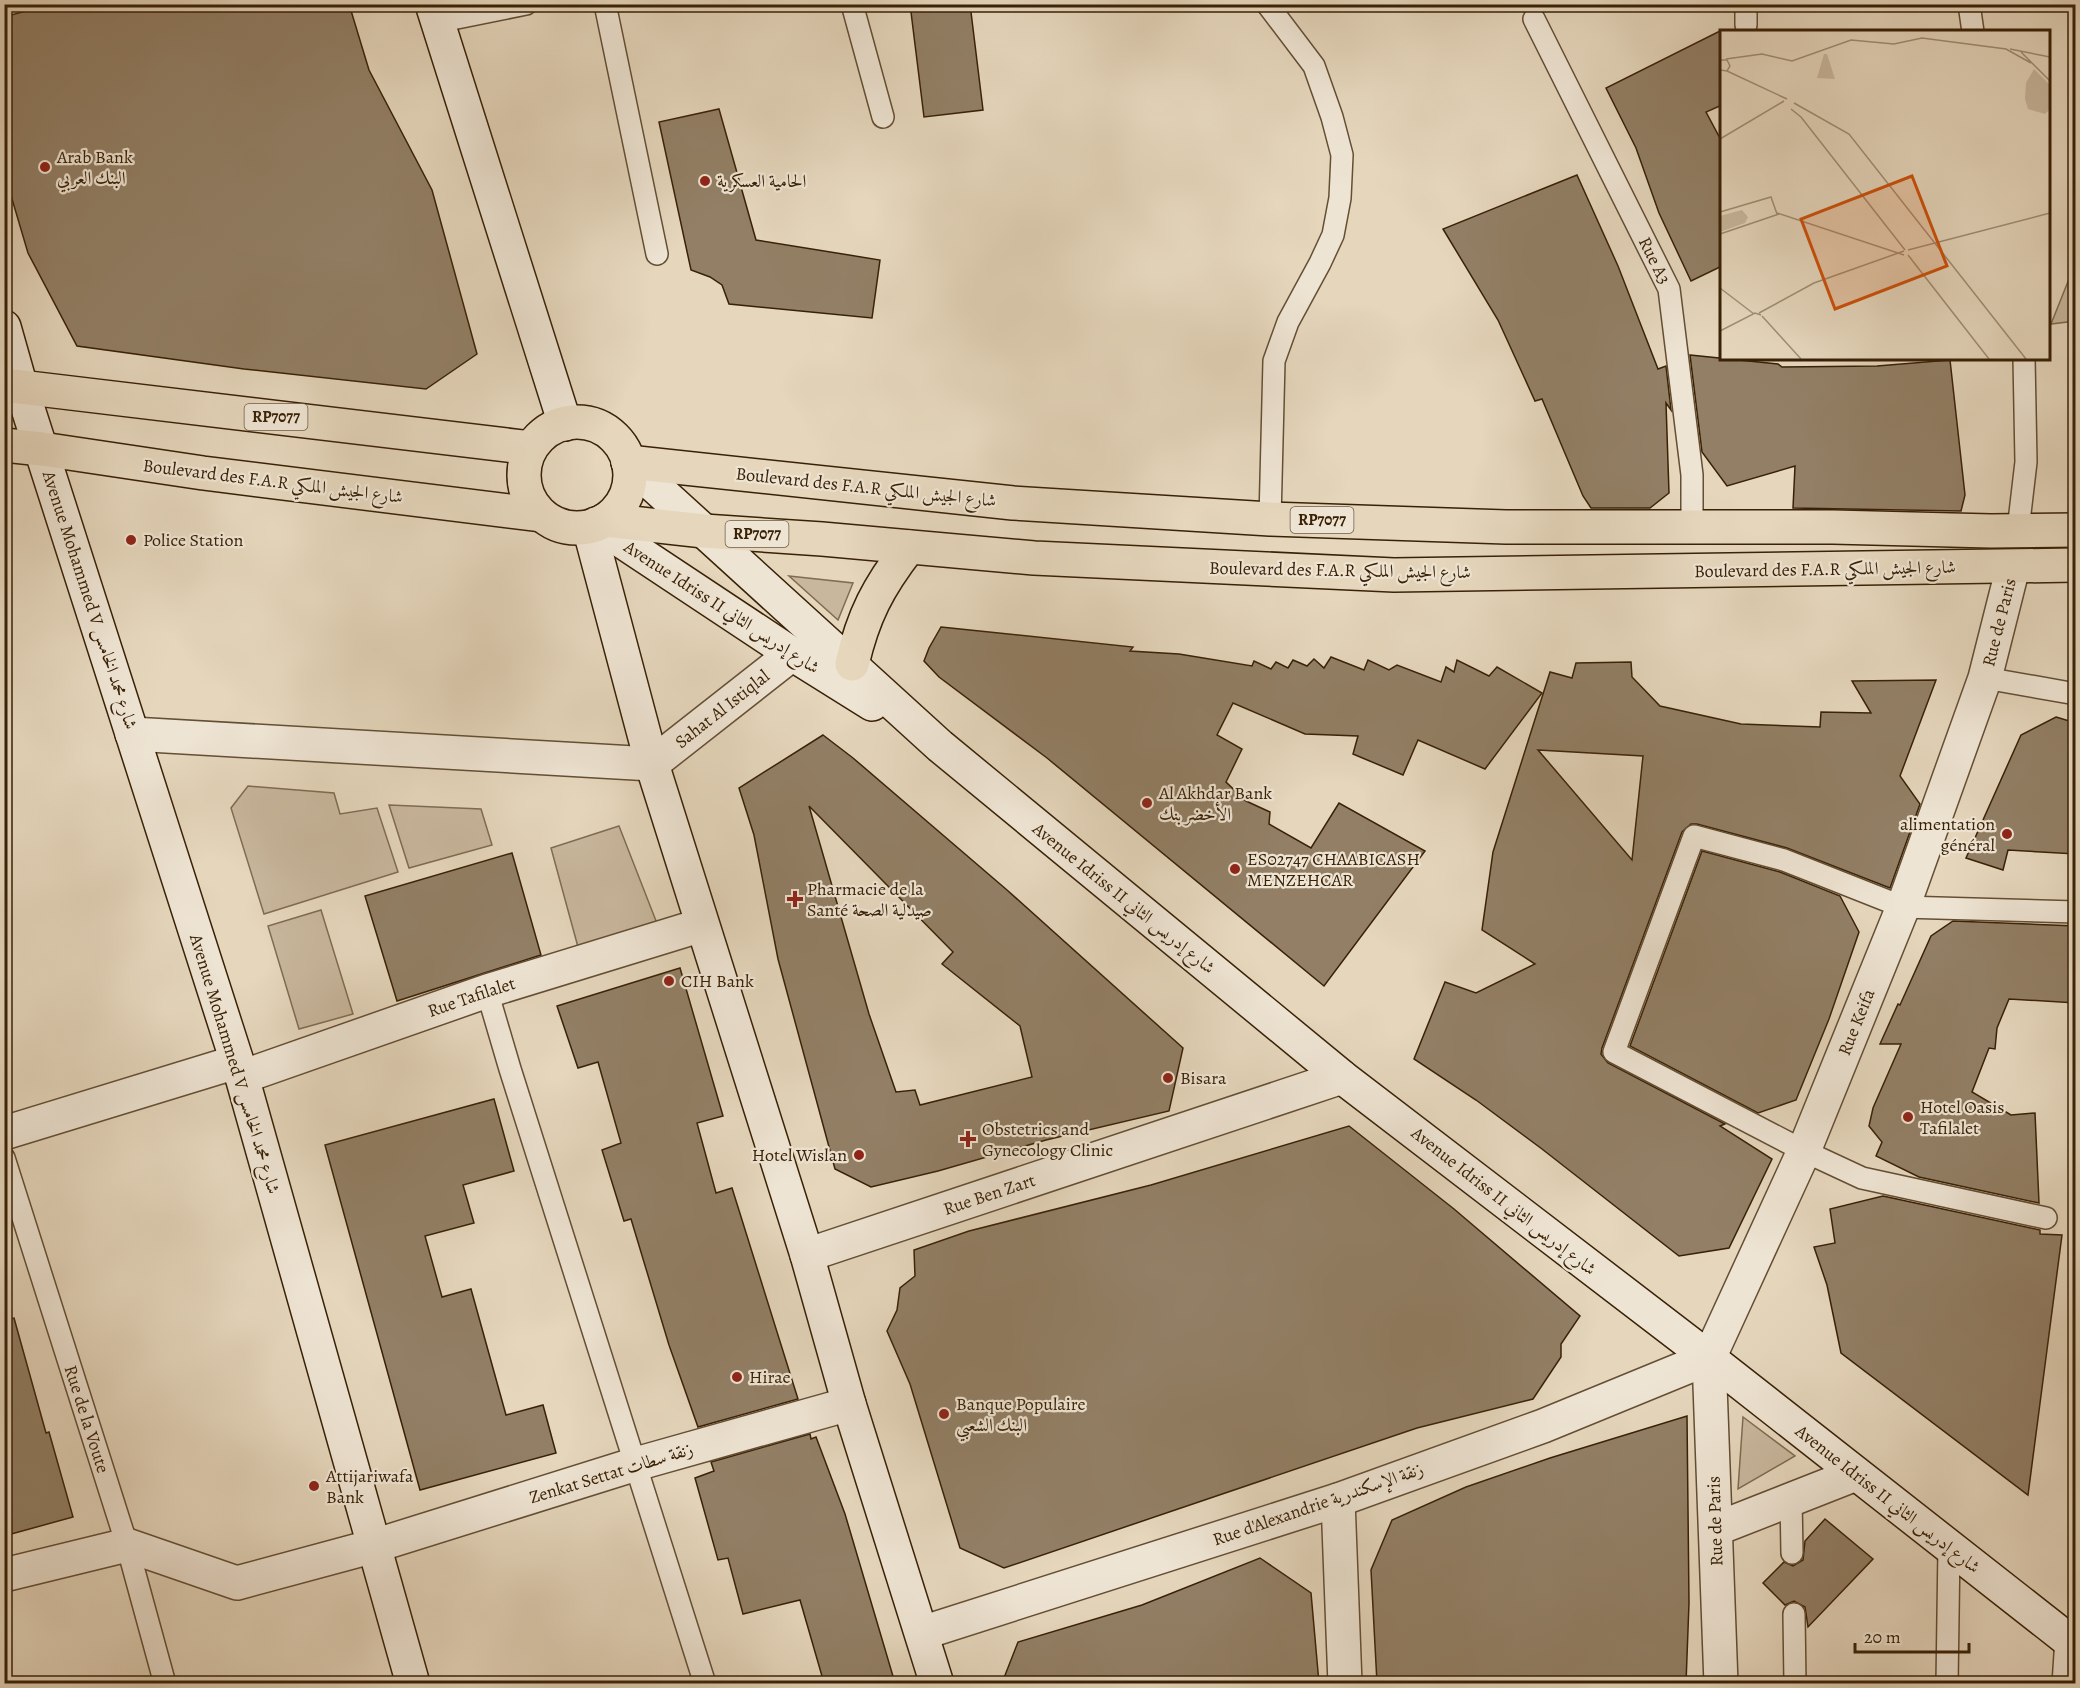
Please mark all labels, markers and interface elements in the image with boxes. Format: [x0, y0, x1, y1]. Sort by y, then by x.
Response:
inset map [1720, 30, 2050, 360]
place label: Arab Bank البنك العربي [56, 145, 133, 193]
marker: Arab Bank البنك العربي [38, 160, 52, 174]
place label: الحامية العسكرية [717, 169, 806, 193]
marker: الحامية العسكرية [698, 174, 712, 188]
street label: Rue A3 [1633, 233, 1677, 288]
road number: RP7077 [244, 404, 308, 430]
street label: Boulevard des F.A.R شارع الجيش الملكي [141, 453, 404, 514]
street label: Boulevard des F.A.R شارع الجيش الملكي [734, 461, 997, 518]
street label: Avenue Mohammed V شارع محمد الخامس [34, 467, 143, 733]
road number: RP7077 [1290, 507, 1354, 533]
road number: RP7077 [726, 521, 789, 547]
place label: Police Station [143, 528, 243, 552]
marker: Police Station [124, 533, 138, 547]
street label: Avenue Idriss II شارع إدريس الثاني [617, 534, 824, 682]
street label: Boulevard des F.A.R شارع الجيش الملكي [1694, 555, 1956, 588]
street label: Boulevard des F.A.R شارع الجيش الملكي [1209, 556, 1471, 589]
street label: Rue de Paris [1976, 576, 2022, 669]
street label: Sahat Al Istiqlal [670, 664, 775, 754]
place label: Al Akhdar Bank الأخضر بنك [1158, 781, 1272, 826]
marker: Al Akhdar Bank الأخضر بنك [1140, 796, 1154, 810]
place label: alimentation général [1900, 812, 1996, 857]
street label: Avenue Idriss II شارع إدريس الثاني [1025, 816, 1220, 982]
marker: alimentation général [2000, 827, 2014, 841]
place label: ES02747 CHAABICASH MENZEHCAR [1247, 847, 1420, 892]
marker: ES02747 CHAABICASH MENZEHCAR [1228, 862, 1242, 876]
place label: Pharmacie de la Santé صيدلية الصحة [807, 877, 932, 922]
marker: Pharmacie de la Santé صيدلية الصحة [788, 892, 802, 906]
street label: Avenue Mohammed V شارع محمد الخامس [181, 930, 286, 1198]
place label: CIH Bank [681, 969, 754, 993]
street label: Rue Tafilalet [424, 971, 518, 1023]
marker: CIH Bank [662, 974, 676, 988]
street label: Rue Keifa [1832, 985, 1881, 1059]
place label: Bisara [1180, 1066, 1227, 1090]
marker: Bisara [1161, 1071, 1175, 1085]
place label: Hotel Oasis Tafilalet [1920, 1095, 2005, 1140]
marker: Hotel Oasis Tafilalet [1901, 1110, 1915, 1124]
place label: Obstetrics and Gynecology Clinic [982, 1117, 1113, 1162]
street label: Avenue Idriss II شارع إدريس الثاني [1404, 1121, 1601, 1283]
marker: Obstetrics and Gynecology Clinic [959, 1130, 977, 1148]
place label: Hotel Wislan [752, 1143, 847, 1167]
marker: Hotel Wislan [852, 1148, 866, 1162]
street label: Rue Ben Zart [940, 1168, 1038, 1221]
street label: Rue de la Voute [59, 1362, 115, 1476]
place label: Hirae [749, 1365, 791, 1389]
marker: Hirae [730, 1370, 744, 1384]
place label: Banque Populaire البنك الشعبي [956, 1392, 1086, 1442]
marker: Banque Populaire البنك الشعبي [937, 1407, 951, 1421]
street label: Avenue Idriss II شارع إدريس الثاني [1788, 1419, 1985, 1581]
street label: Zenkat Settat زنقة سطات [526, 1437, 696, 1509]
street label: Rue d'Alexandrie زنقة الإسكندرية [1209, 1457, 1427, 1552]
place label: Attijariwafa Bank [325, 1464, 414, 1509]
street label: Rue de Paris [1701, 1475, 1729, 1567]
marker: Attijariwafa Bank [307, 1479, 321, 1493]
scale bar [1855, 1616, 1969, 1654]
text: 20 m [1864, 1625, 1901, 1649]

